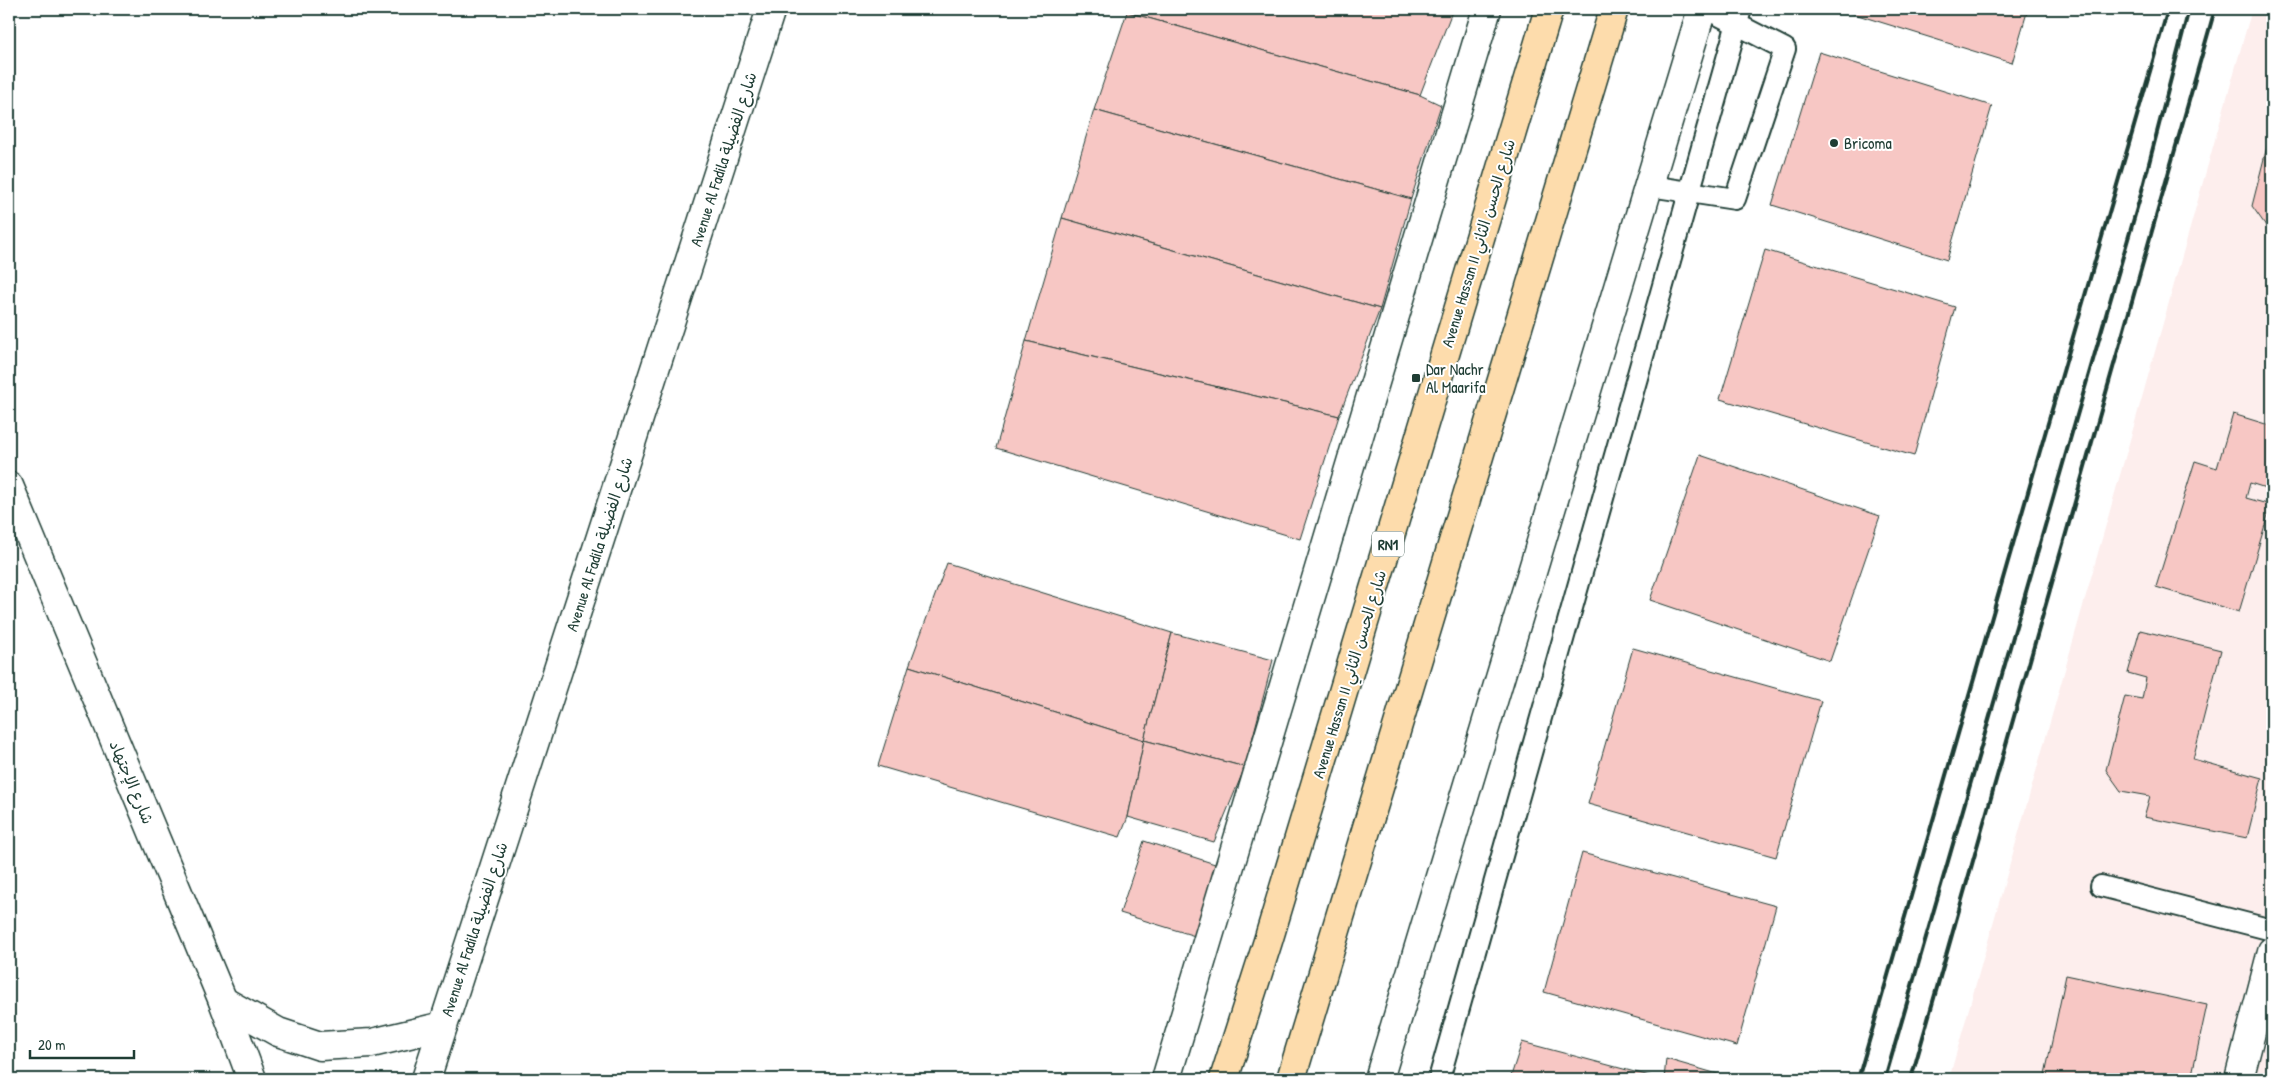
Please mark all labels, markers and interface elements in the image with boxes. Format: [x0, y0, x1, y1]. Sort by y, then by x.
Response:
street label: Avenue Al Fadila شارع الفضيلة [684, 69, 763, 249]
place label: Bricoma [1844, 132, 1892, 154]
street label: Avenue Hassan II شارع الحسن الثاني [1436, 136, 1524, 351]
marker: Bricoma [1828, 137, 1840, 149]
place label: Dar Nachr Al Maarifa [1426, 358, 1486, 398]
marker: Dar Nachr Al Maarifa [1410, 372, 1422, 384]
street label: Avenue Al Fadila شارع الفضيلة [560, 454, 639, 634]
road number: RN1 [1372, 532, 1404, 556]
street label: Avenue Hassan II شارع الحسن الثاني [1307, 567, 1395, 782]
street label: شارع الإجتهاد [103, 737, 160, 828]
street label: Avenue Al Fadila شارع الفضيلة [435, 839, 514, 1019]
scale bar [30, 1028, 134, 1060]
text: 20 m [38, 1034, 65, 1055]

